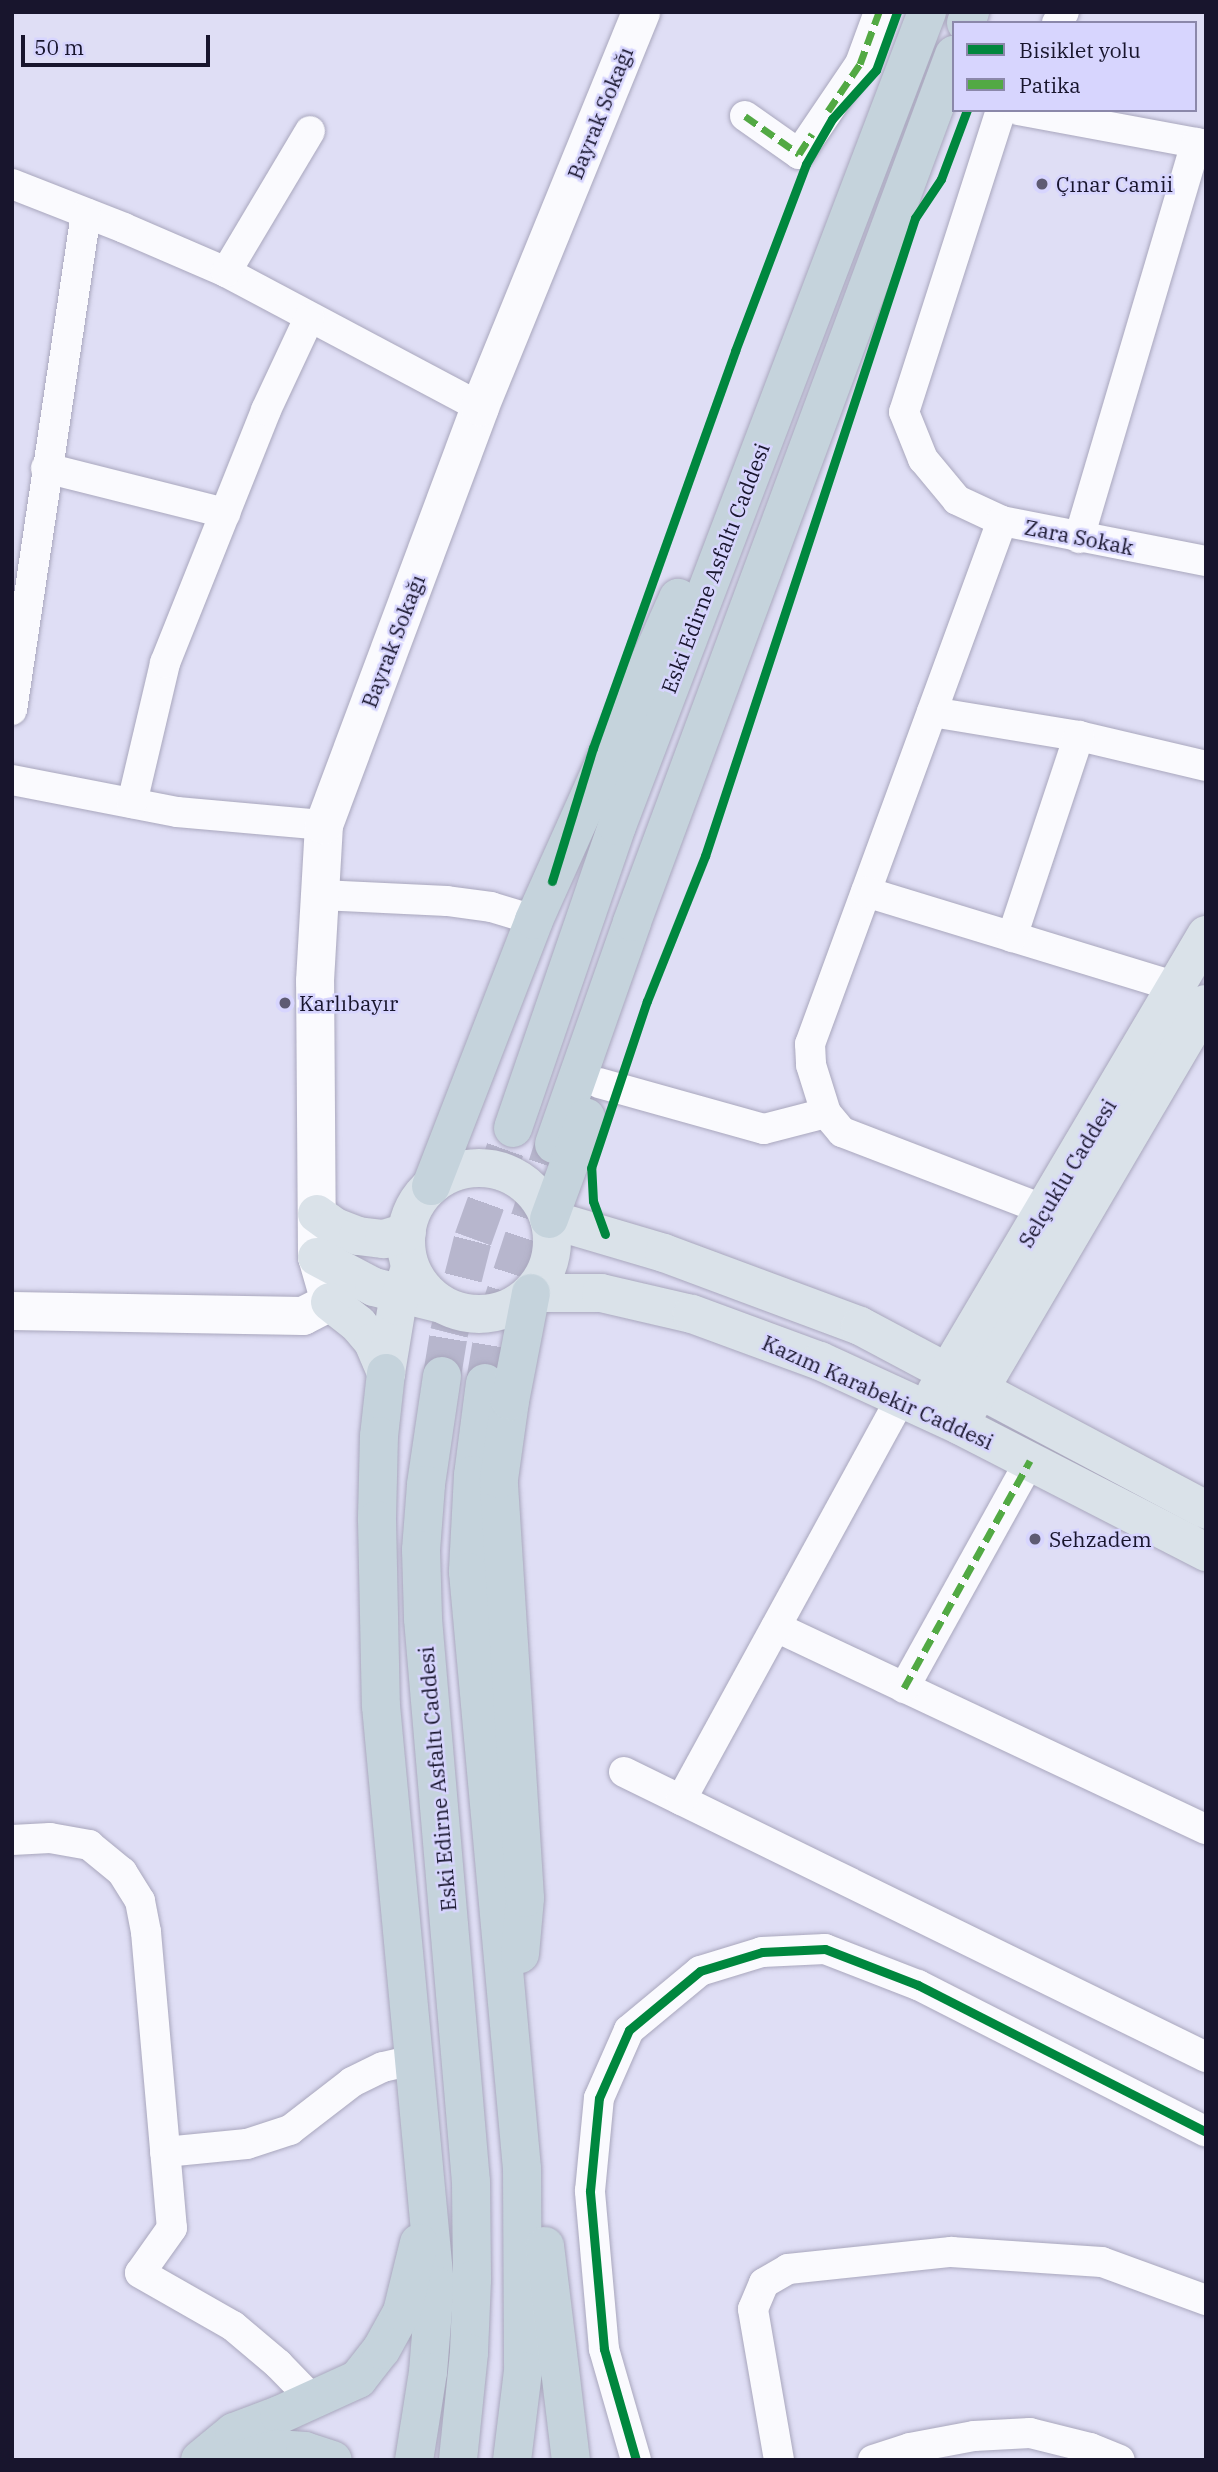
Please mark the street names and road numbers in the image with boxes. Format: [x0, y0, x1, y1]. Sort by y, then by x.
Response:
street label: Bayrak Sokağı [562, 43, 638, 183]
street label: Eski Edirne Asfaltı Caddesi [656, 439, 774, 697]
street label: Zara Sokak [1022, 514, 1136, 560]
street label: Bayrak Sokağı [356, 571, 430, 711]
street label: Selçuklu Caddesi [1013, 1094, 1121, 1252]
street label: Kazım Karabekir Caddesi [759, 1330, 997, 1454]
street label: Eski Edirne Asfaltı Caddesi [413, 1645, 461, 1913]

